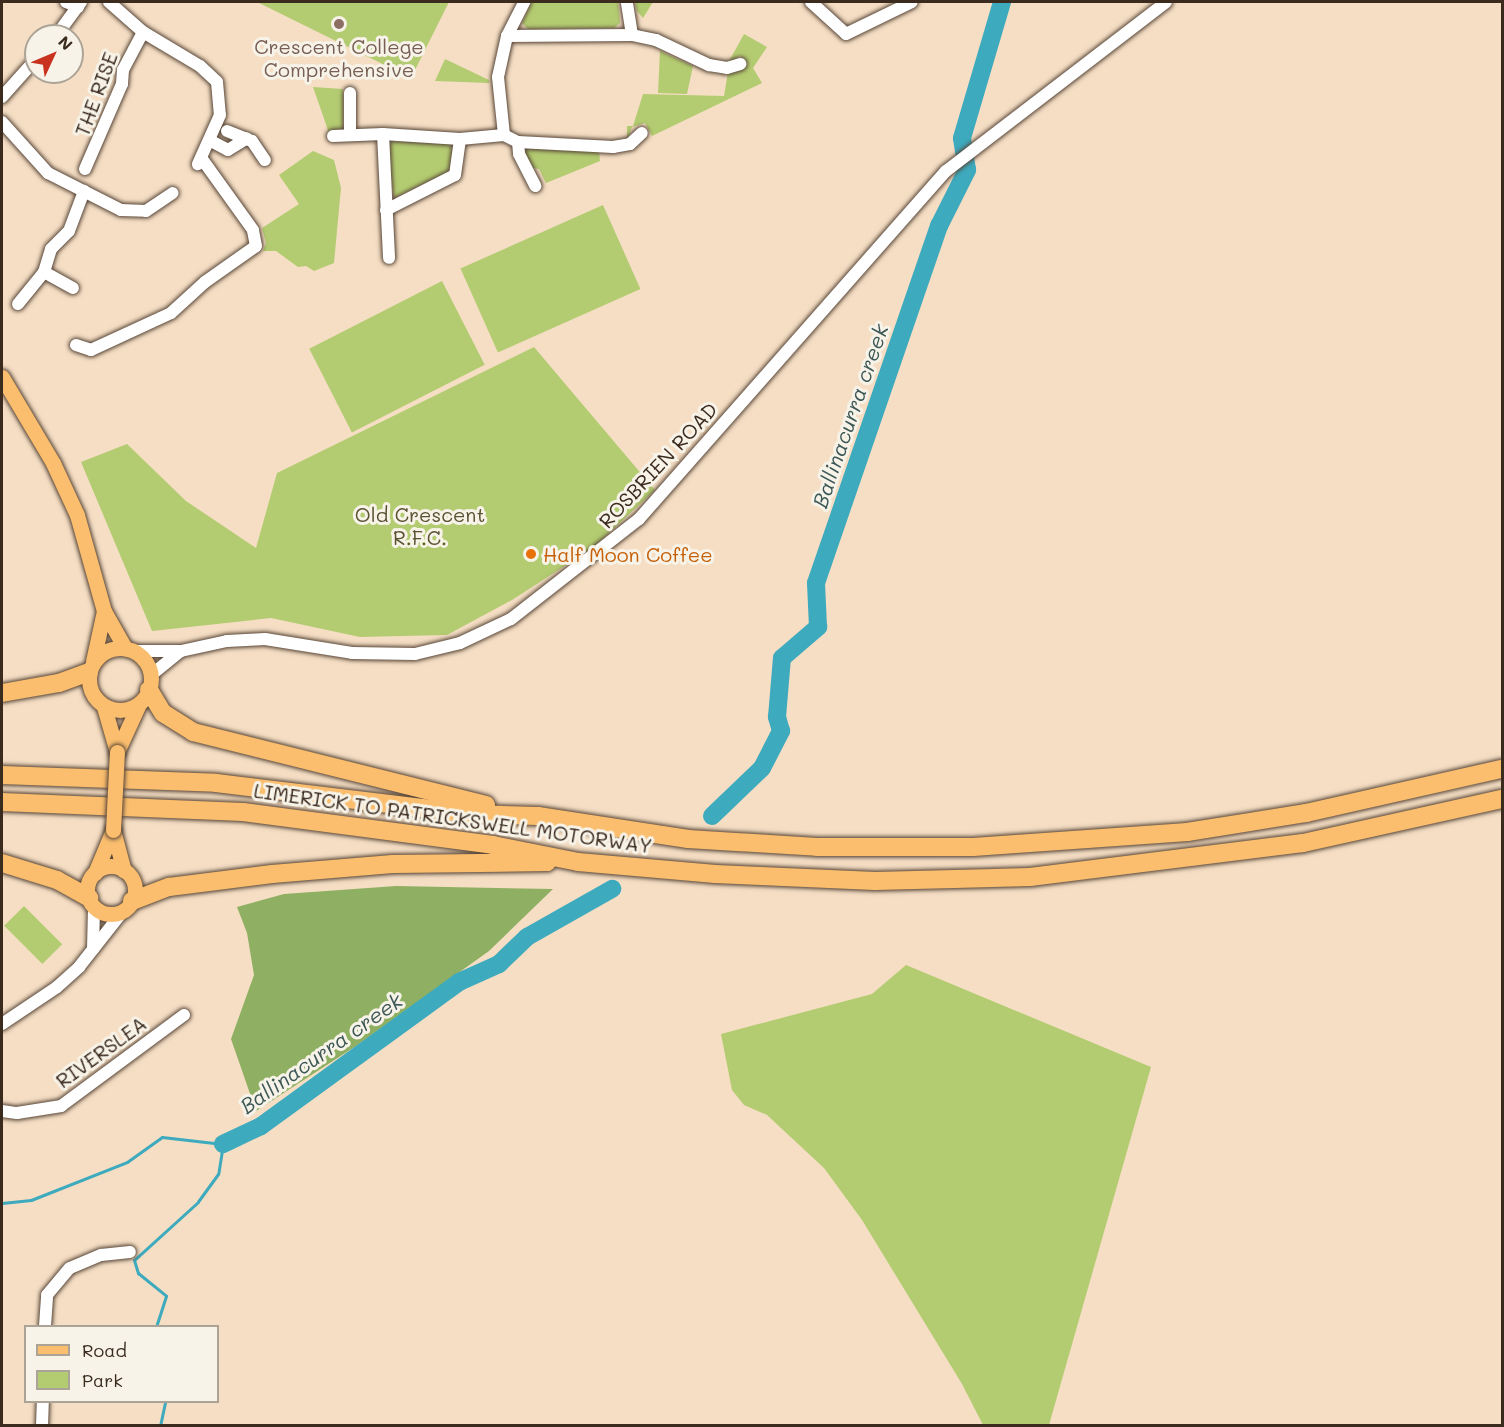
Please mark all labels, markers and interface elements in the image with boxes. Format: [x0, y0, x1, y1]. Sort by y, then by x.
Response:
marker: Crescent College Comprehensive [332, 17, 346, 31]
north arrow [24, 24, 84, 84]
text: N [54, 31, 78, 54]
place label: Crescent College Comprehensive [254, 34, 424, 81]
street label: THE RISE [70, 49, 122, 139]
water label: Ballinacurra creek [807, 321, 893, 511]
street label: ROSBRIEN ROAD [594, 397, 722, 533]
park label: Old Crescent R.F.C. [355, 502, 485, 549]
place label: Half Moon Coffee [543, 542, 713, 566]
marker: Half Moon Coffee [524, 547, 538, 561]
street label: LIMERICK TO PATRICKSWELL MOTORWAY [252, 778, 654, 858]
water label: Ballinacurra creek [235, 987, 407, 1119]
street label: RIVERSLEA [51, 1011, 151, 1093]
legend [24, 1325, 219, 1403]
text: Road [82, 1338, 127, 1362]
text: Park [82, 1368, 123, 1392]

